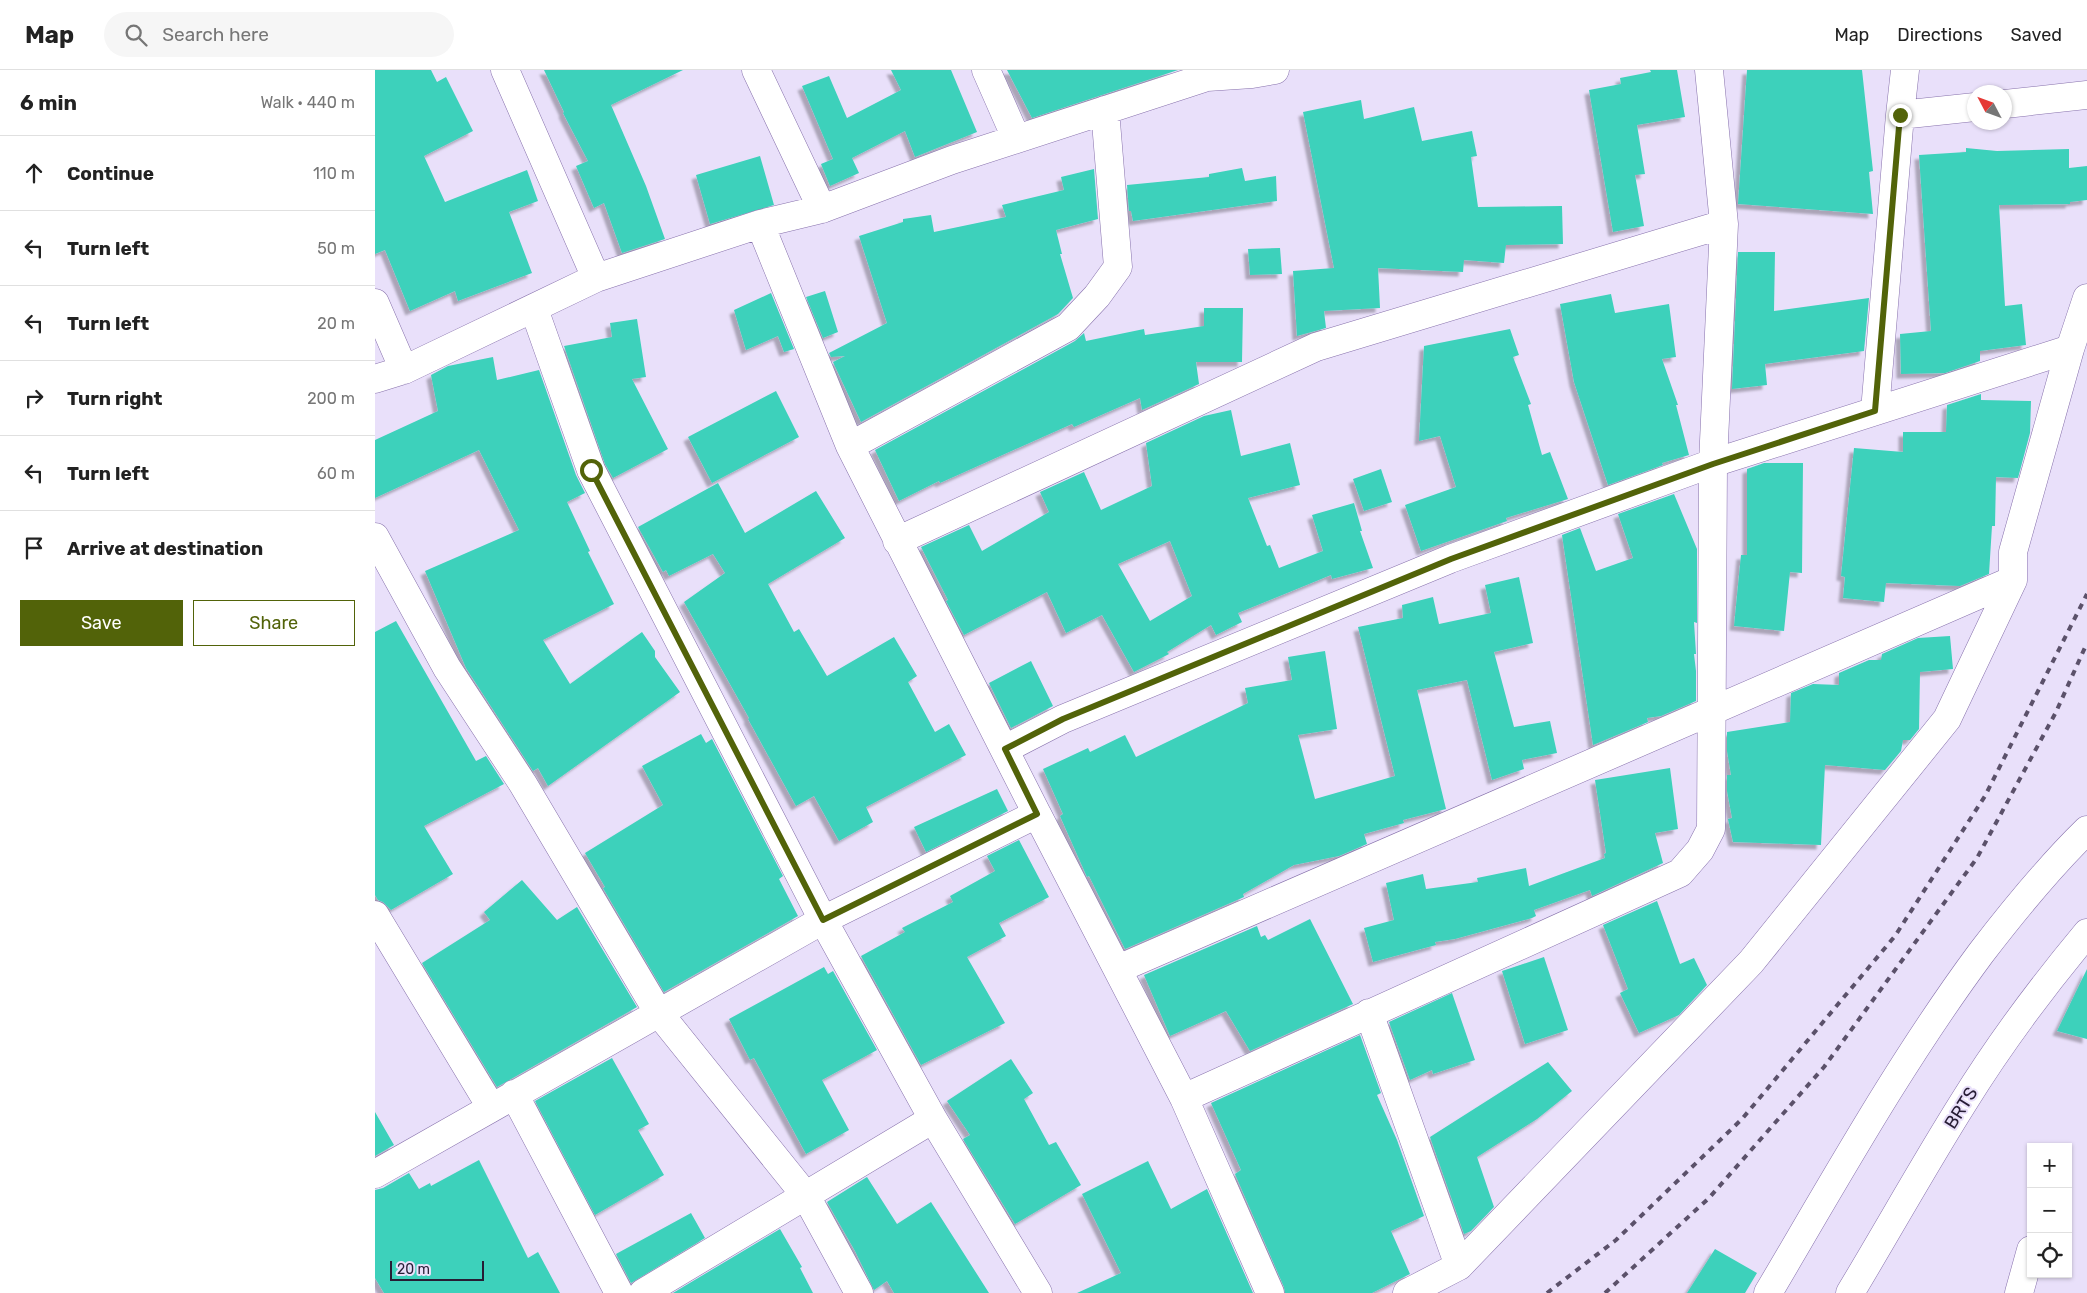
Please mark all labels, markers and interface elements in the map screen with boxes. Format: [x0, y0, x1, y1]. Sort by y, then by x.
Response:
search box [104, 12, 454, 57]
text: Map [25, 21, 74, 49]
icon: search [122, 21, 150, 49]
text: Search here [162, 23, 269, 46]
text: Map [1834, 24, 1869, 46]
text: Directions [1897, 24, 1983, 46]
text: Saved [2011, 24, 2062, 46]
north arrow [1967, 85, 2012, 130]
text: 6 min [20, 90, 77, 115]
text: Walk · 440 m [260, 93, 355, 112]
route end [1889, 104, 1912, 127]
icon: ahead [20, 159, 48, 187]
text: Continue [67, 162, 154, 185]
text: 110 m [313, 164, 355, 183]
icon: left [20, 234, 48, 262]
text: Turn left [67, 237, 149, 260]
text: 50 m [317, 239, 355, 258]
icon: left [20, 309, 48, 337]
text: Turn left [67, 312, 149, 335]
text: 20 m [317, 314, 355, 333]
icon: right [20, 384, 48, 412]
text: Turn right [67, 387, 162, 410]
text: 200 m [307, 389, 355, 408]
icon: left [20, 459, 48, 487]
route start [580, 459, 603, 482]
text: Turn left [67, 462, 149, 485]
text: 60 m [317, 464, 355, 483]
icon: arrive [20, 534, 48, 562]
text: Arrive at destination [67, 537, 263, 560]
button: Save [20, 600, 183, 646]
button: Share [193, 600, 355, 646]
street label: BRTS [1940, 1083, 1982, 1133]
map controls [2027, 1143, 2072, 1278]
button: + [2027, 1143, 2072, 1188]
button: − [2027, 1188, 2072, 1233]
button: locate [2027, 1233, 2072, 1278]
scale bar [390, 1258, 484, 1281]
text: 20 m [397, 1261, 430, 1278]

